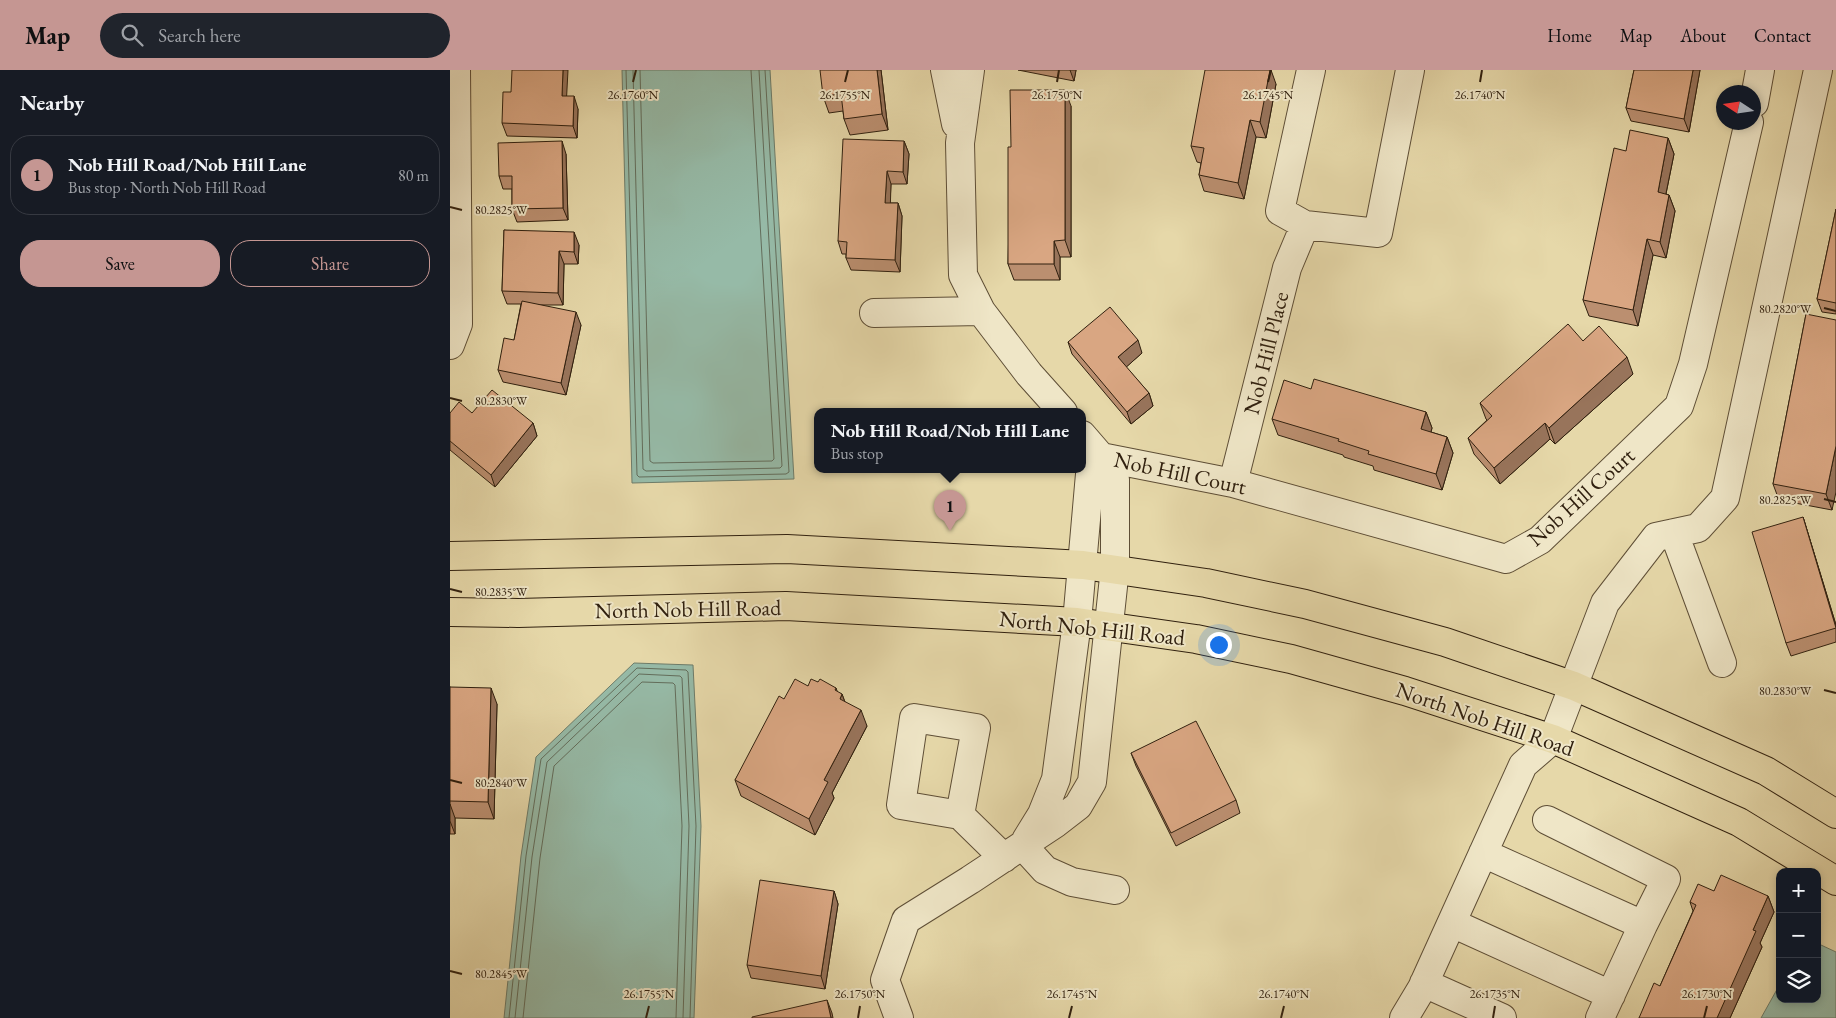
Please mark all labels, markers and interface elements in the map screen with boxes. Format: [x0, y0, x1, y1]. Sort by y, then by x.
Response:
search box [100, 13, 450, 58]
text: Map [25, 20, 70, 51]
icon: search [118, 21, 146, 49]
text: Search here [158, 23, 241, 48]
text: Home [1547, 24, 1592, 47]
text: Map [1620, 24, 1652, 47]
text: About [1680, 24, 1726, 47]
text: Contact [1754, 24, 1811, 47]
north arrow [1716, 85, 1761, 130]
text: 26.1760°N [608, 87, 659, 103]
text: 26.1755°N [820, 87, 871, 103]
text: 26.1750°N [1032, 87, 1083, 103]
text: 26.1745°N [1243, 87, 1294, 103]
text: 26.1740°N [1455, 87, 1506, 103]
text: Nearby [20, 89, 84, 116]
text: Nob Hill Road/Nob Hill Lane [68, 152, 307, 177]
text: 1 [33, 165, 41, 186]
text: 80 m [398, 165, 429, 186]
text: Bus stop · North Nob Hill Road [68, 177, 266, 198]
text: 80.2825°W [475, 202, 528, 218]
button: Save [20, 240, 220, 287]
button: Share [230, 240, 430, 287]
street label: Nob Hill Place [1237, 288, 1295, 417]
text: 80.2820°W [1759, 301, 1812, 317]
text: 80.2830°W [475, 393, 528, 409]
popup [814, 408, 1086, 473]
text: Nob Hill Road/Nob Hill Lane [831, 418, 1069, 443]
street label: Nob Hill Court [1521, 441, 1641, 553]
text: Bus stop [831, 443, 883, 464]
street label: Nob Hill Court [1111, 445, 1249, 501]
pin: 1 [934, 490, 966, 531]
text: 80.2825°W [1759, 492, 1812, 508]
text: 80.2835°W [475, 584, 528, 600]
street label: North Nob Hill Road [594, 593, 782, 625]
street label: North Nob Hill Road [998, 604, 1187, 652]
your location [1206, 632, 1232, 658]
street label: North Nob Hill Road [1392, 675, 1579, 763]
text: 80.2830°W [1759, 683, 1812, 699]
text: 80.2840°W [475, 775, 528, 791]
map controls [1776, 868, 1821, 1003]
button: + [1776, 868, 1821, 913]
button: − [1776, 913, 1821, 958]
button: layers [1776, 958, 1821, 1003]
text: 80.2845°W [475, 966, 528, 982]
text: 26.1755°N [624, 986, 675, 1002]
text: 26.1750°N [835, 986, 886, 1002]
text: 26.1745°N [1047, 986, 1098, 1002]
text: 26.1740°N [1259, 986, 1310, 1002]
text: 26.1735°N [1470, 986, 1521, 1002]
text: 26.1730°N [1682, 986, 1733, 1002]

